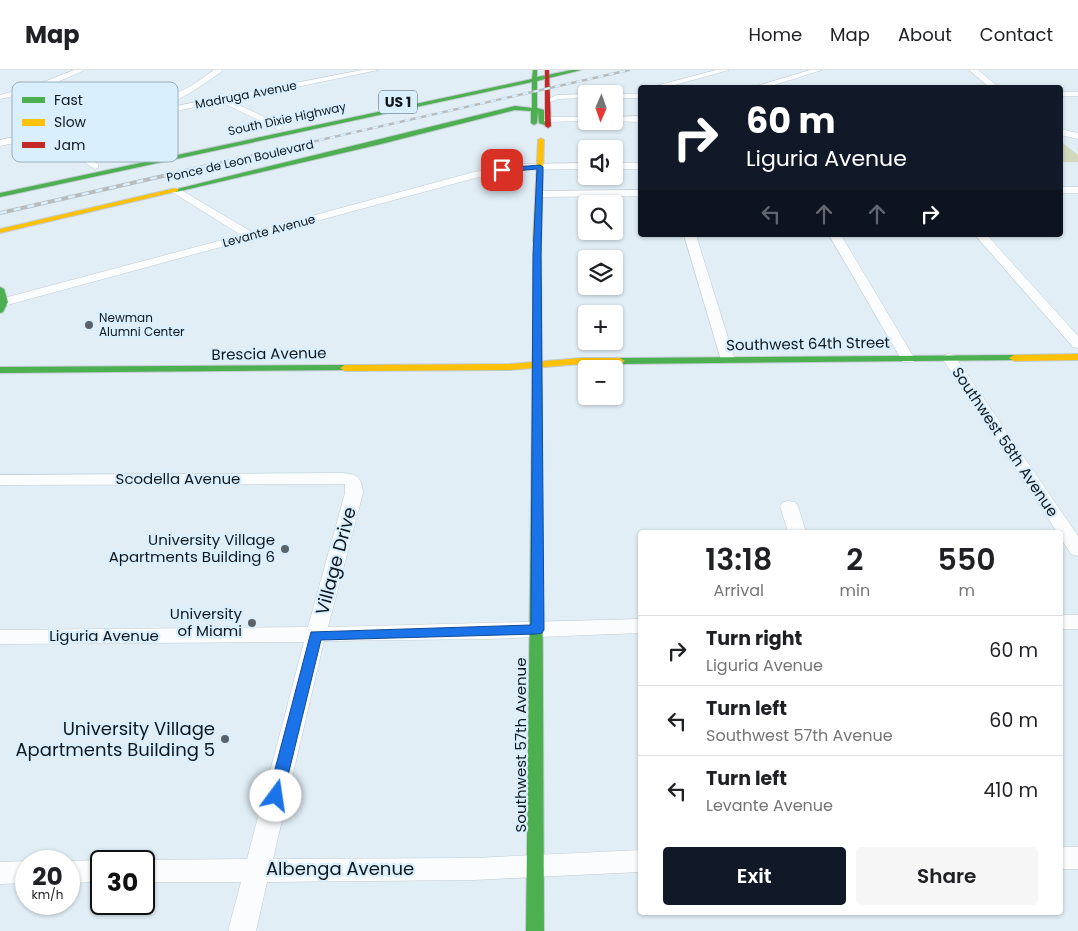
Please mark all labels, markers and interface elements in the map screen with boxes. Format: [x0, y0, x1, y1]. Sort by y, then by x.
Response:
text: Map [25, 18, 80, 51]
text: Home [748, 22, 802, 47]
text: Map [830, 22, 870, 47]
text: About [898, 22, 952, 47]
text: Contact [980, 22, 1053, 47]
street label: Madruga Avenue [194, 76, 298, 113]
legend [12, 82, 178, 162]
north arrow [578, 85, 622, 130]
map controls [578, 85, 623, 405]
text: Fast [54, 90, 83, 110]
road number: US 1 [379, 91, 417, 114]
text: 60 m [746, 96, 836, 145]
street label: South Dixie Highway [226, 98, 348, 139]
icon: right [663, 105, 728, 170]
text: Slow [54, 112, 87, 132]
text: Jam [54, 135, 85, 155]
street label: Ponce de Leon Boulevard [165, 135, 315, 186]
button: sound [578, 140, 623, 185]
text: Liguria Avenue [746, 143, 907, 174]
pin [481, 149, 523, 191]
icon: arrive [488, 156, 516, 184]
button: search [578, 195, 623, 240]
icon: left [757, 200, 785, 228]
icon: ahead [810, 200, 838, 228]
icon: ahead [863, 200, 891, 228]
icon: right [916, 200, 944, 228]
street label: Levante Avenue [221, 210, 317, 251]
button: layers [578, 250, 623, 295]
button: + [578, 305, 623, 350]
place label: Newman Alumni Center [99, 309, 185, 340]
marker: Newman Alumni Center [83, 319, 95, 331]
street label: Southwest 64th Street [726, 332, 890, 355]
street label: Brescia Avenue [211, 342, 327, 365]
button: − [578, 360, 623, 405]
street label: Southwest 58th Avenue [947, 363, 1063, 521]
street label: Scodella Avenue [116, 468, 240, 489]
street label: Village Drive [309, 504, 362, 618]
place label: University Village Apartments Building 6 [109, 529, 275, 567]
text: 13:18 [705, 538, 772, 581]
text: 2 [846, 538, 864, 581]
text: 550 [938, 538, 996, 581]
marker: University Village Apartments Building 6 [279, 543, 291, 555]
text: Arrival [714, 579, 764, 602]
text: min [840, 579, 870, 602]
text: m [958, 579, 975, 602]
place label: University of Miami [170, 603, 243, 641]
marker: University of Miami [246, 617, 258, 629]
street label: Liguria Avenue [49, 625, 159, 646]
text: Turn right [706, 625, 802, 652]
icon: right [663, 637, 691, 665]
text: 60 m [989, 637, 1038, 664]
text: Liguria Avenue [706, 654, 823, 677]
street label: Southwest 57th Avenue [510, 658, 531, 832]
text: Turn left [706, 695, 787, 722]
icon: left [663, 707, 691, 735]
text: 60 m [989, 707, 1038, 734]
place label: University Village Apartments Building 5 [15, 716, 215, 762]
text: Southwest 57th Avenue [706, 724, 893, 747]
marker: University Village Apartments Building 5 [219, 733, 231, 745]
text: Turn left [706, 765, 787, 792]
position arrow [249, 769, 301, 821]
icon: left [663, 777, 691, 805]
text: 410 m [983, 777, 1038, 804]
text: Levante Avenue [706, 794, 833, 817]
button: Exit [663, 847, 846, 905]
button: Share [856, 847, 1038, 905]
speed limit sign: 30 [90, 850, 155, 915]
street label: Albenga Avenue [266, 856, 414, 881]
text: 20 [32, 859, 63, 894]
text: km/h [32, 886, 63, 903]

